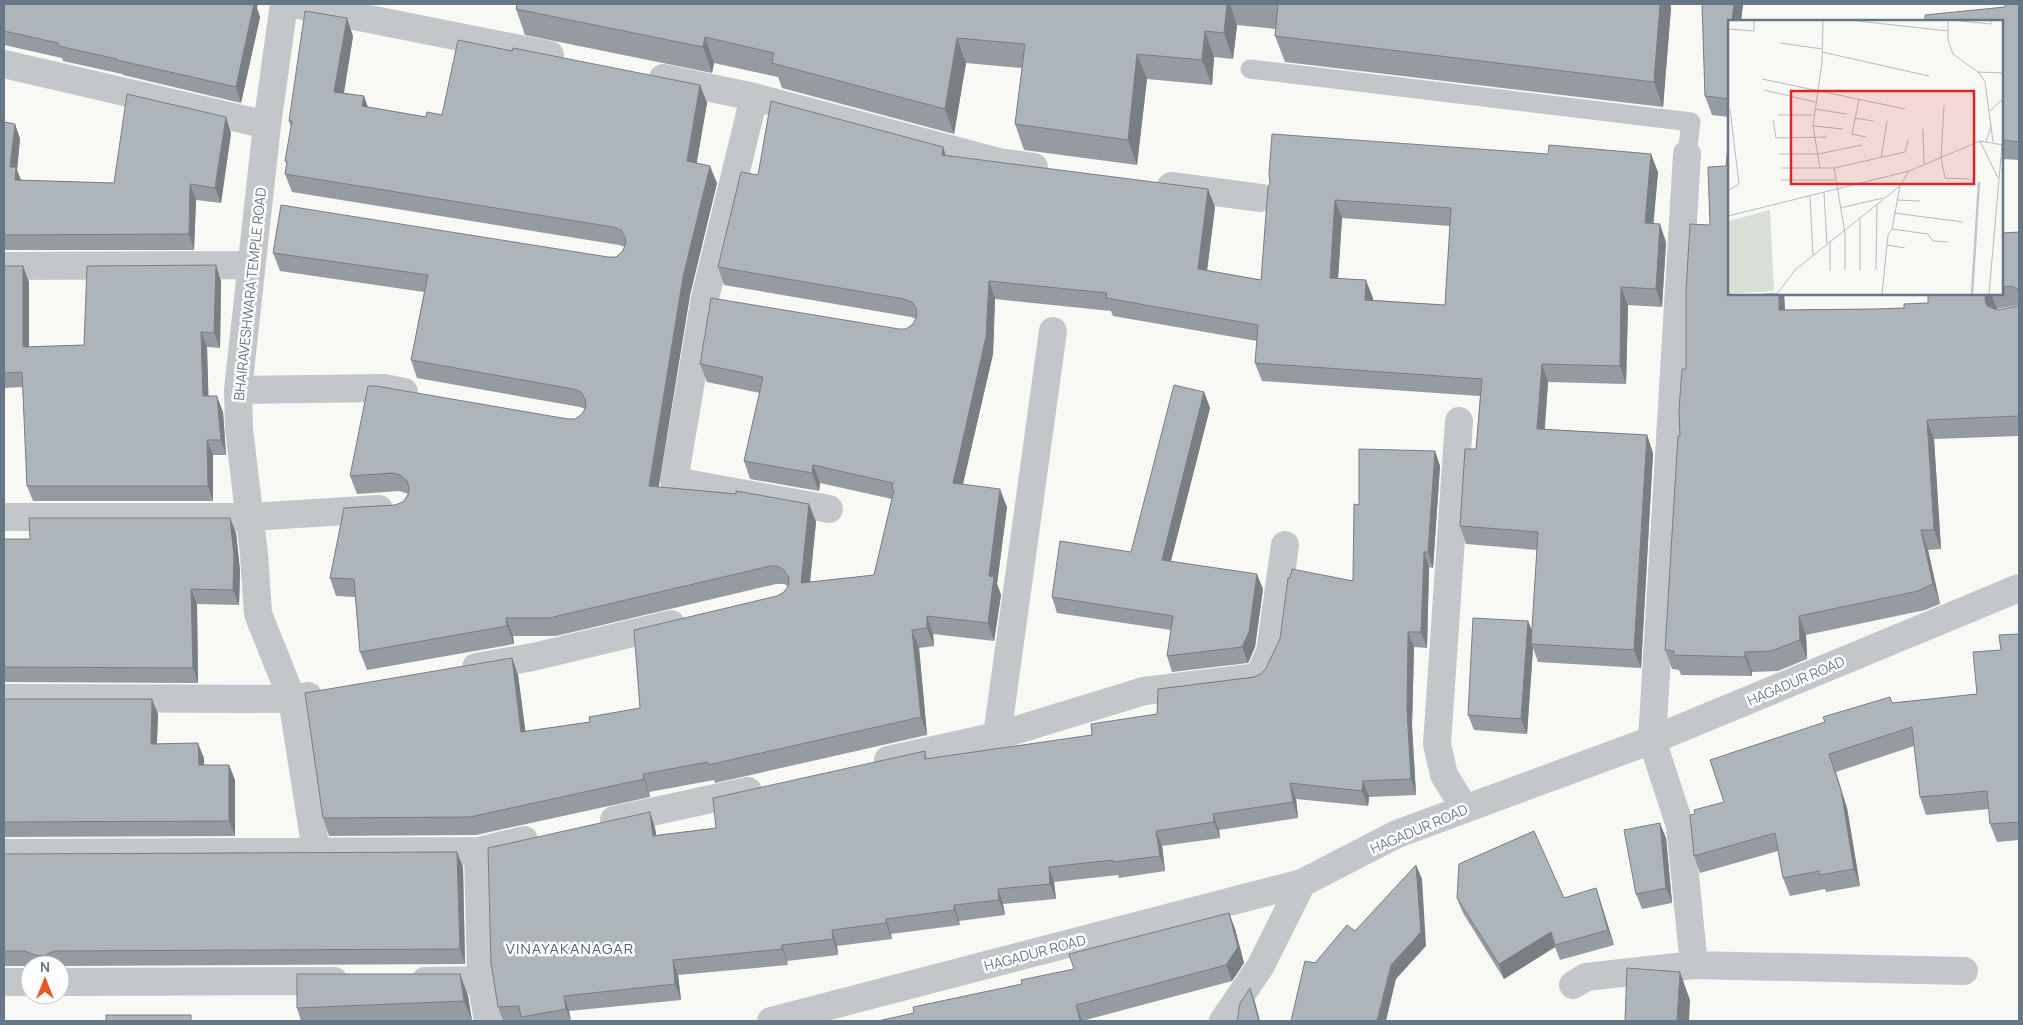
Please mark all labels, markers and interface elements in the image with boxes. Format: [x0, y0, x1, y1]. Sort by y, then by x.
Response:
inset map [1728, 20, 2003, 295]
street label: BHAIRAVESHWARA TEMPLE ROAD [229, 186, 270, 401]
street label: HAGADUR ROAD [1744, 651, 1848, 710]
street label: HAGADUR ROAD [1367, 799, 1471, 858]
street label: HAGADUR ROAD [982, 930, 1088, 975]
district label: VINAYAKANAGAR [506, 938, 634, 959]
north arrow [20, 955, 70, 1005]
text: N [40, 957, 50, 976]

